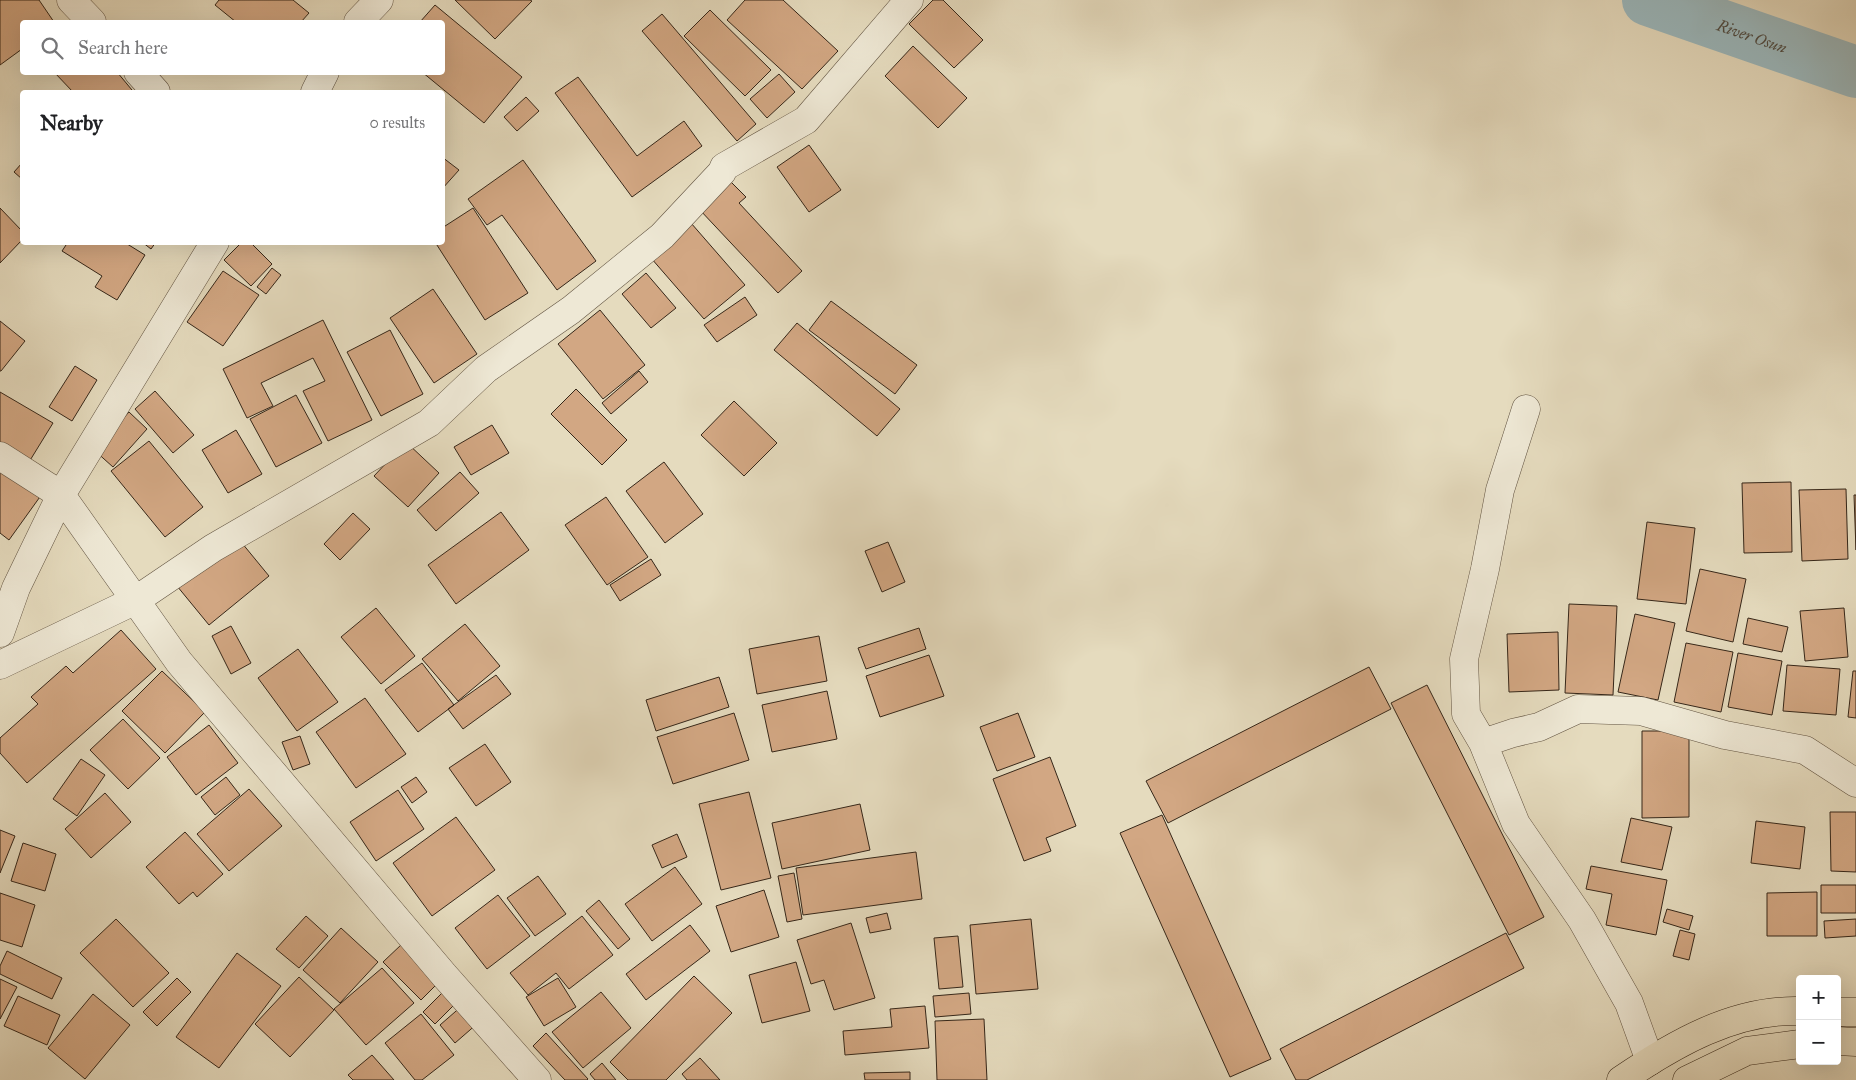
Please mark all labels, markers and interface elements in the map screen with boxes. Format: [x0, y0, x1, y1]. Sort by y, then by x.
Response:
water label: River Osun [1714, 15, 1790, 57]
search box [20, 20, 445, 75]
icon: search [38, 34, 66, 62]
text: Search here [78, 36, 168, 59]
text: Nearby [40, 110, 103, 136]
text: 0 results [370, 113, 425, 132]
map controls [1796, 975, 1841, 1065]
button: + [1796, 975, 1841, 1020]
button: − [1796, 1020, 1841, 1065]

